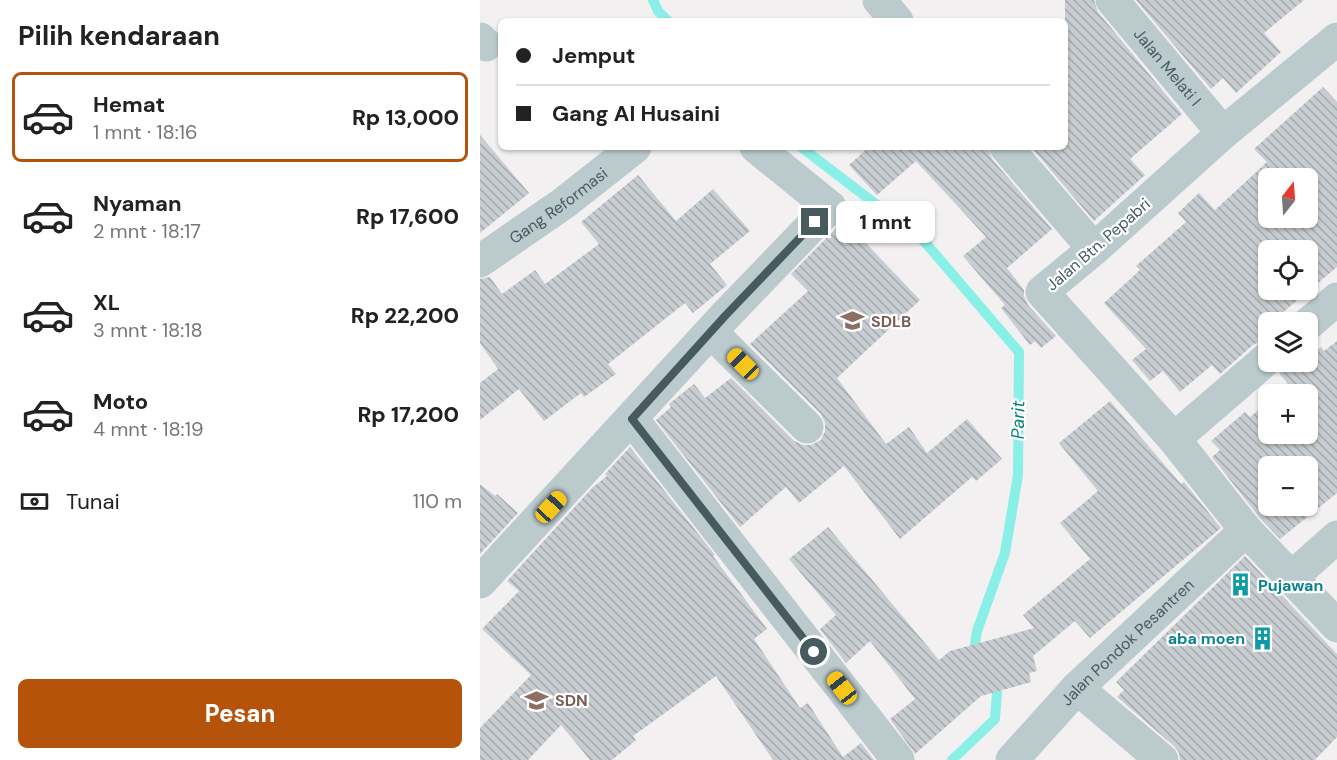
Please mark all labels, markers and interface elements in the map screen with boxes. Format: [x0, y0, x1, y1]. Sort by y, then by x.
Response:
text: Pilih kendaraan [18, 18, 220, 53]
street label: Jalan Melati I [1129, 24, 1206, 110]
text: Jemput [552, 41, 635, 70]
icon: car [21, 90, 75, 144]
text: Hemat [93, 90, 165, 119]
text: Gang Al Husaini [552, 99, 720, 128]
text: Rp 13,000 [352, 103, 459, 132]
text: 1 mnt · 18:16 [93, 119, 198, 145]
street label: Gang Reformasi [505, 163, 612, 249]
north arrow [1258, 168, 1318, 228]
map controls [1258, 168, 1318, 516]
icon: car [21, 189, 75, 243]
text: Nyaman [93, 189, 182, 218]
street label: Jalan Btn. Pepabri [1042, 193, 1155, 295]
callout: 1 mnt [836, 201, 935, 243]
text: Rp 17,600 [356, 202, 459, 231]
route end [801, 208, 828, 235]
text: 1 mnt [859, 209, 912, 235]
text: 2 mnt · 18:17 [93, 218, 201, 244]
button: locate [1258, 240, 1318, 300]
icon: car [21, 288, 75, 342]
text: XL [93, 288, 120, 317]
text: Rp 22,200 [351, 301, 459, 330]
school or university icon: SDLB [840, 308, 866, 334]
place label: SDLB [871, 311, 911, 332]
button: layers [1258, 312, 1318, 372]
text: 3 mnt · 18:18 [93, 317, 203, 343]
car [724, 345, 762, 383]
button: + [1258, 384, 1318, 444]
icon: car [21, 387, 75, 441]
text: Moto [93, 387, 148, 416]
text: Rp 17,200 [357, 400, 459, 429]
water label: Parit [1006, 400, 1030, 439]
text: 4 mnt · 18:19 [93, 416, 203, 442]
button: − [1258, 456, 1318, 516]
icon: cash [18, 485, 51, 518]
text: Tunai [66, 487, 120, 516]
text: 110 m [413, 488, 462, 514]
car [532, 488, 570, 526]
building icon: Pujawan [1227, 572, 1253, 598]
street label: Jalan Pondok Pesantren [1056, 574, 1198, 710]
place label: Pujawan [1258, 575, 1323, 596]
building icon: aba moen [1250, 625, 1276, 651]
place label: aba moen [1168, 628, 1245, 649]
route start [800, 638, 827, 665]
car [824, 668, 860, 708]
button: Pesan [18, 679, 462, 748]
school or university icon: SDN [524, 687, 550, 713]
place label: SDN [555, 690, 588, 711]

